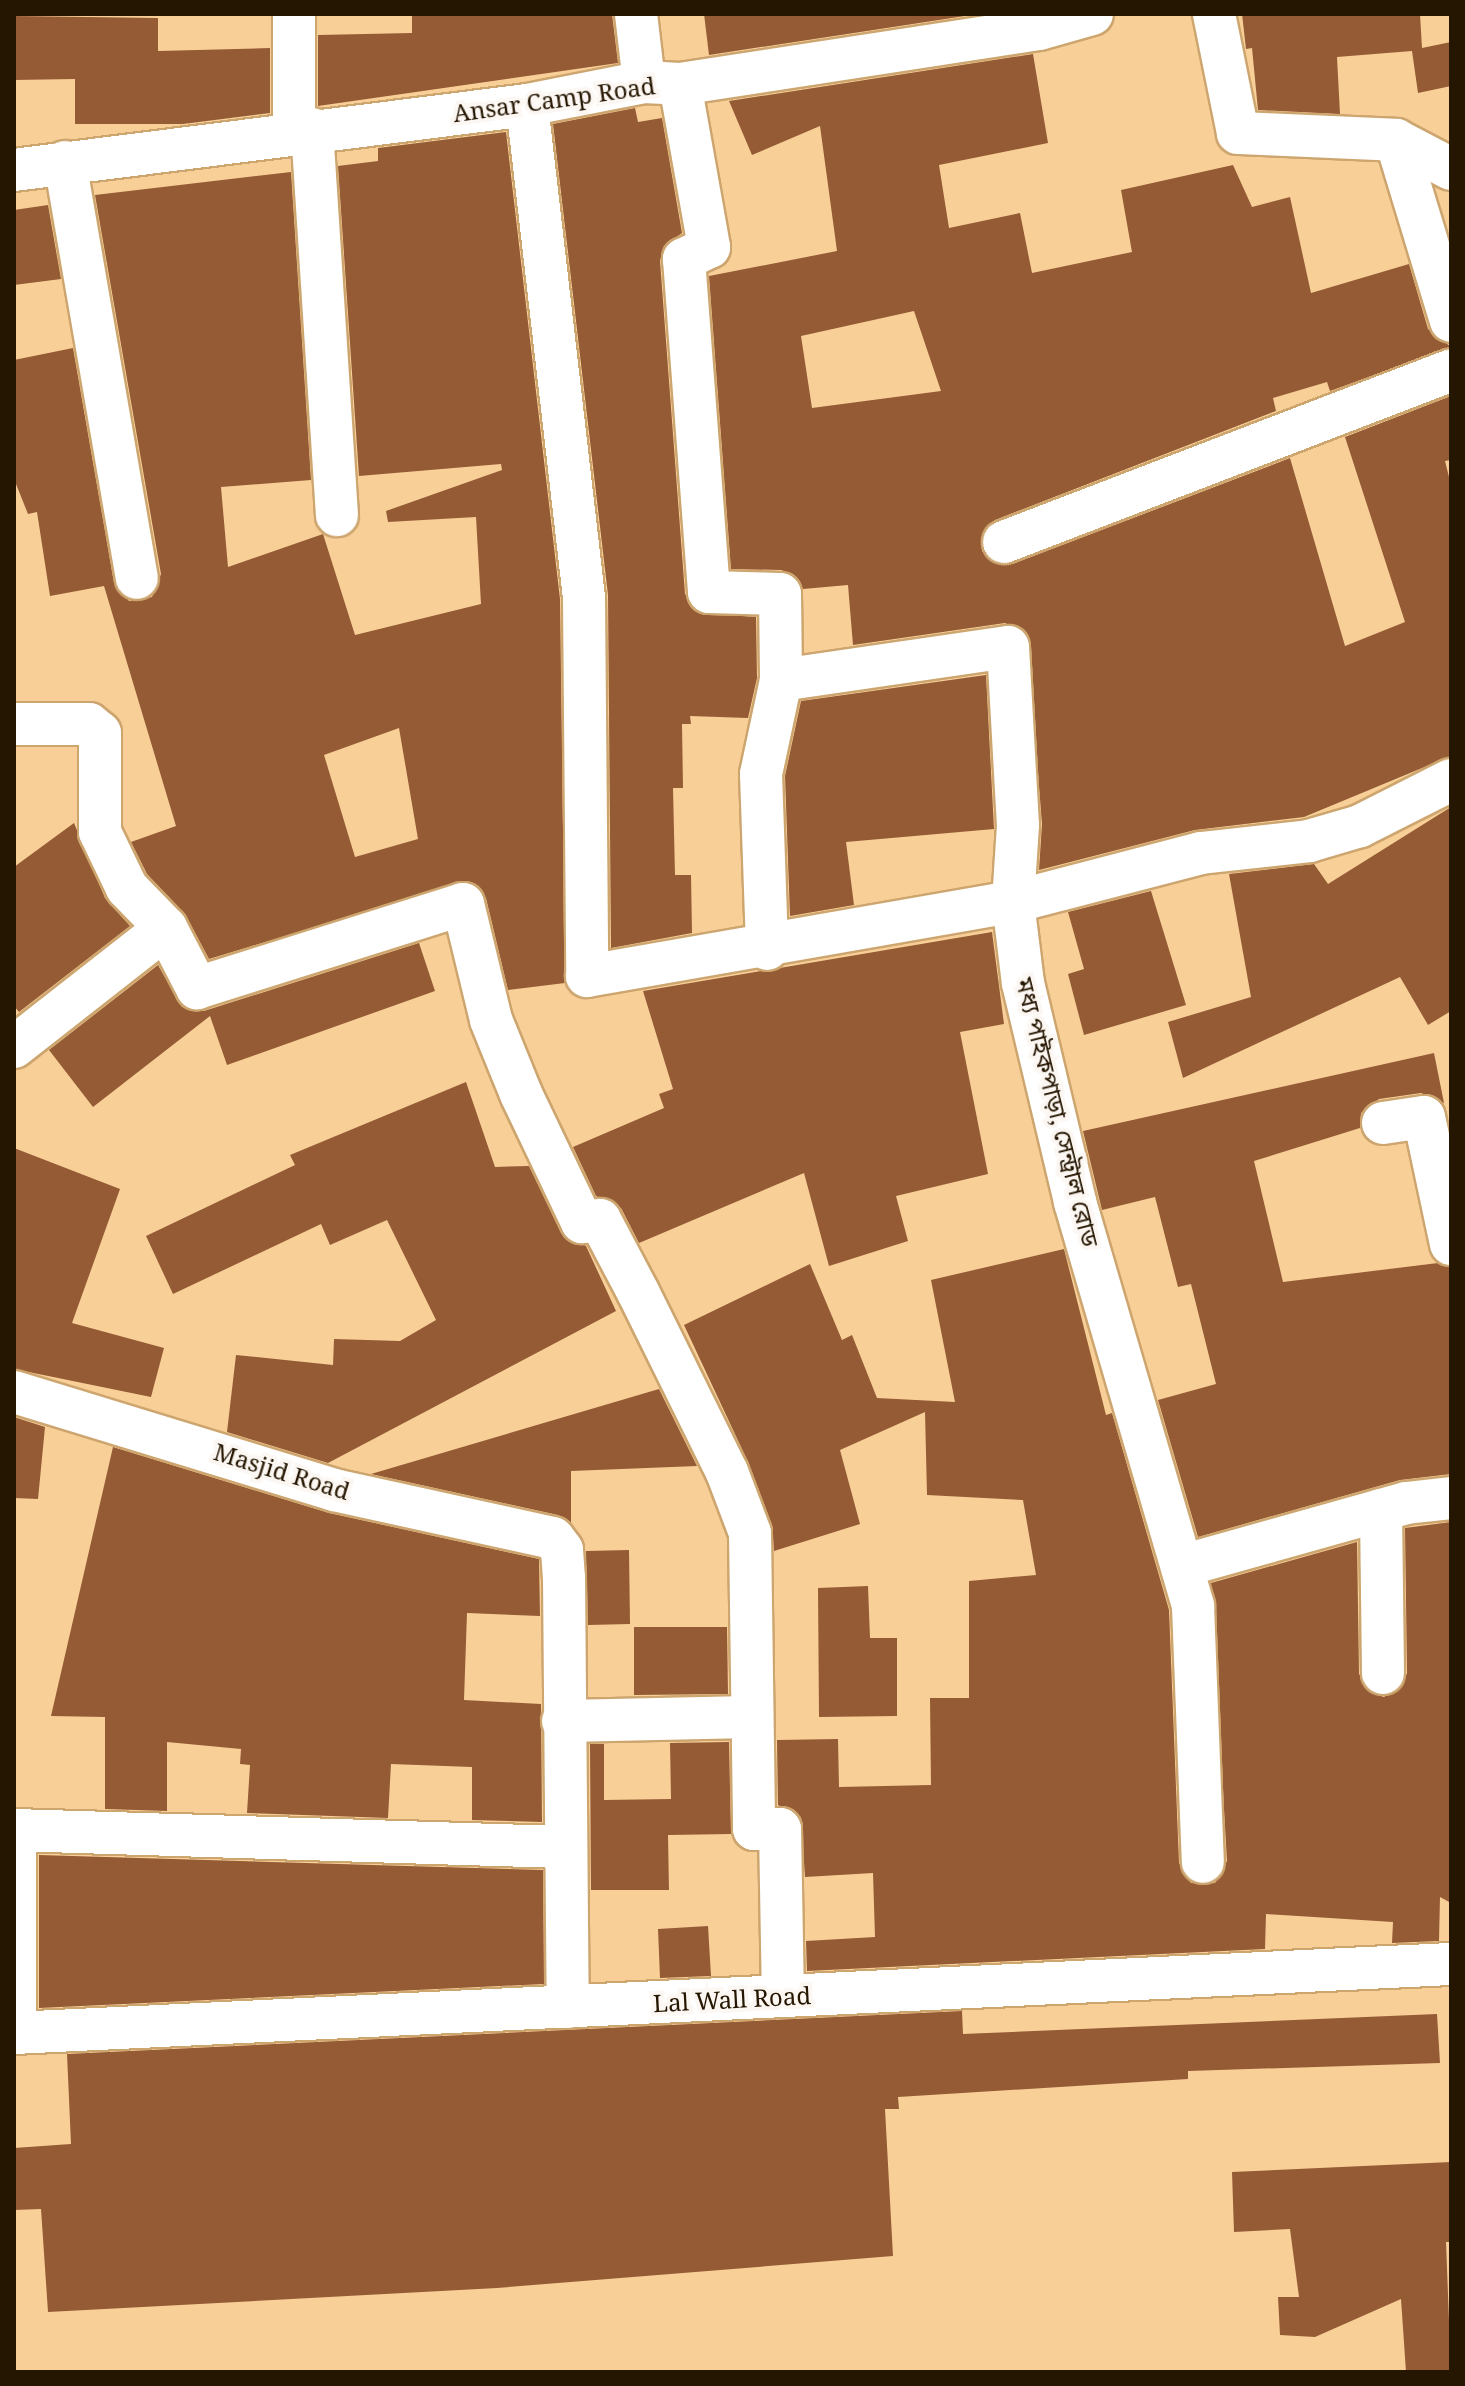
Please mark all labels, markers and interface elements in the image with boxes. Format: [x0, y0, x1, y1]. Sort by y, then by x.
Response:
street label: Ansar Camp Road [451, 71, 657, 127]
street label: মধ্য পাইকপাড়া, সেন্ট্রাল রোড [1011, 974, 1105, 1250]
street label: Masjid Road [211, 1437, 353, 1505]
street label: Lal Wall Road [652, 1980, 812, 2018]

